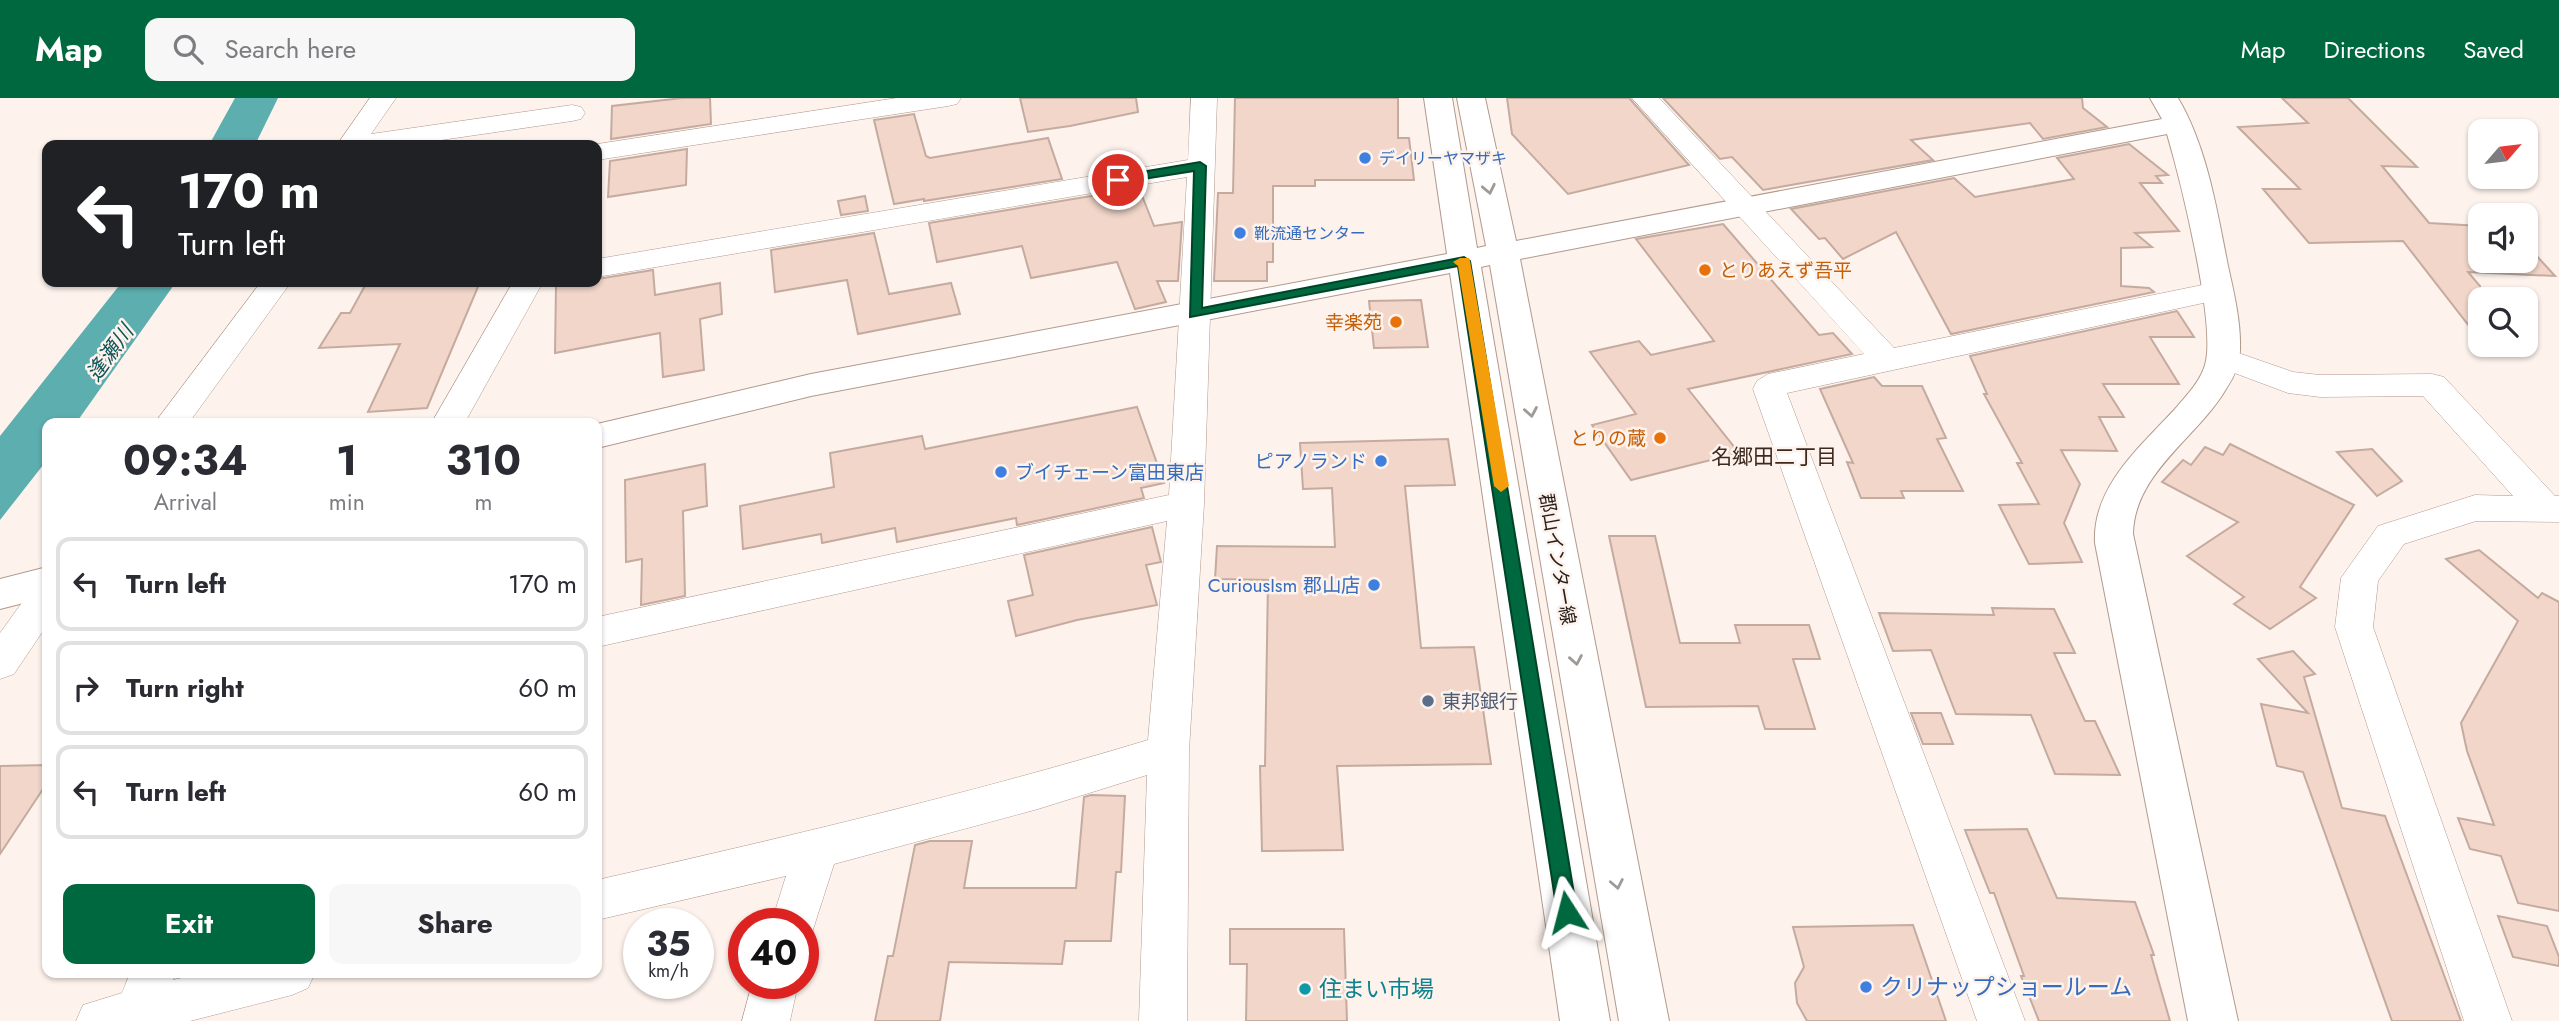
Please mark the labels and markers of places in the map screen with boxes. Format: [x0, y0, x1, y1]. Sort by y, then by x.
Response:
place label: デイリーヤマザキ [1379, 147, 1507, 170]
pin [1088, 150, 1148, 210]
marker: デイリーヤマザキ [1357, 150, 1373, 166]
place label: 靴流通センター [1254, 222, 1366, 245]
marker: 靴流通センター [1232, 225, 1248, 241]
place label: とりあえず吾平 [1719, 257, 1852, 284]
marker: とりあえず吾平 [1697, 262, 1713, 278]
place label: 幸楽苑 [1325, 309, 1382, 336]
marker: 幸楽苑 [1388, 314, 1404, 330]
place label: とりの蔵 [1570, 425, 1646, 452]
marker: とりの蔵 [1652, 430, 1668, 446]
place label: ピアノランド [1255, 448, 1367, 475]
marker: ピアノランド [1373, 453, 1389, 469]
place label: ブイチェーン富田東店 [1015, 459, 1204, 486]
marker: ブイチェーン富田東店 [993, 464, 1009, 480]
place label: CuriousIsm 郡山店 [1208, 572, 1360, 599]
marker: CuriousIsm 郡山店 [1366, 577, 1382, 593]
place label: 東邦銀行 [1442, 688, 1518, 715]
marker: 東邦銀行 [1420, 693, 1436, 709]
place label: クリナップショールーム [1880, 970, 2132, 1004]
place label: 住まい市場 [1319, 972, 1434, 1006]
marker: クリナップショールーム [1858, 979, 1874, 995]
marker: 住まい市場 [1297, 981, 1313, 997]

